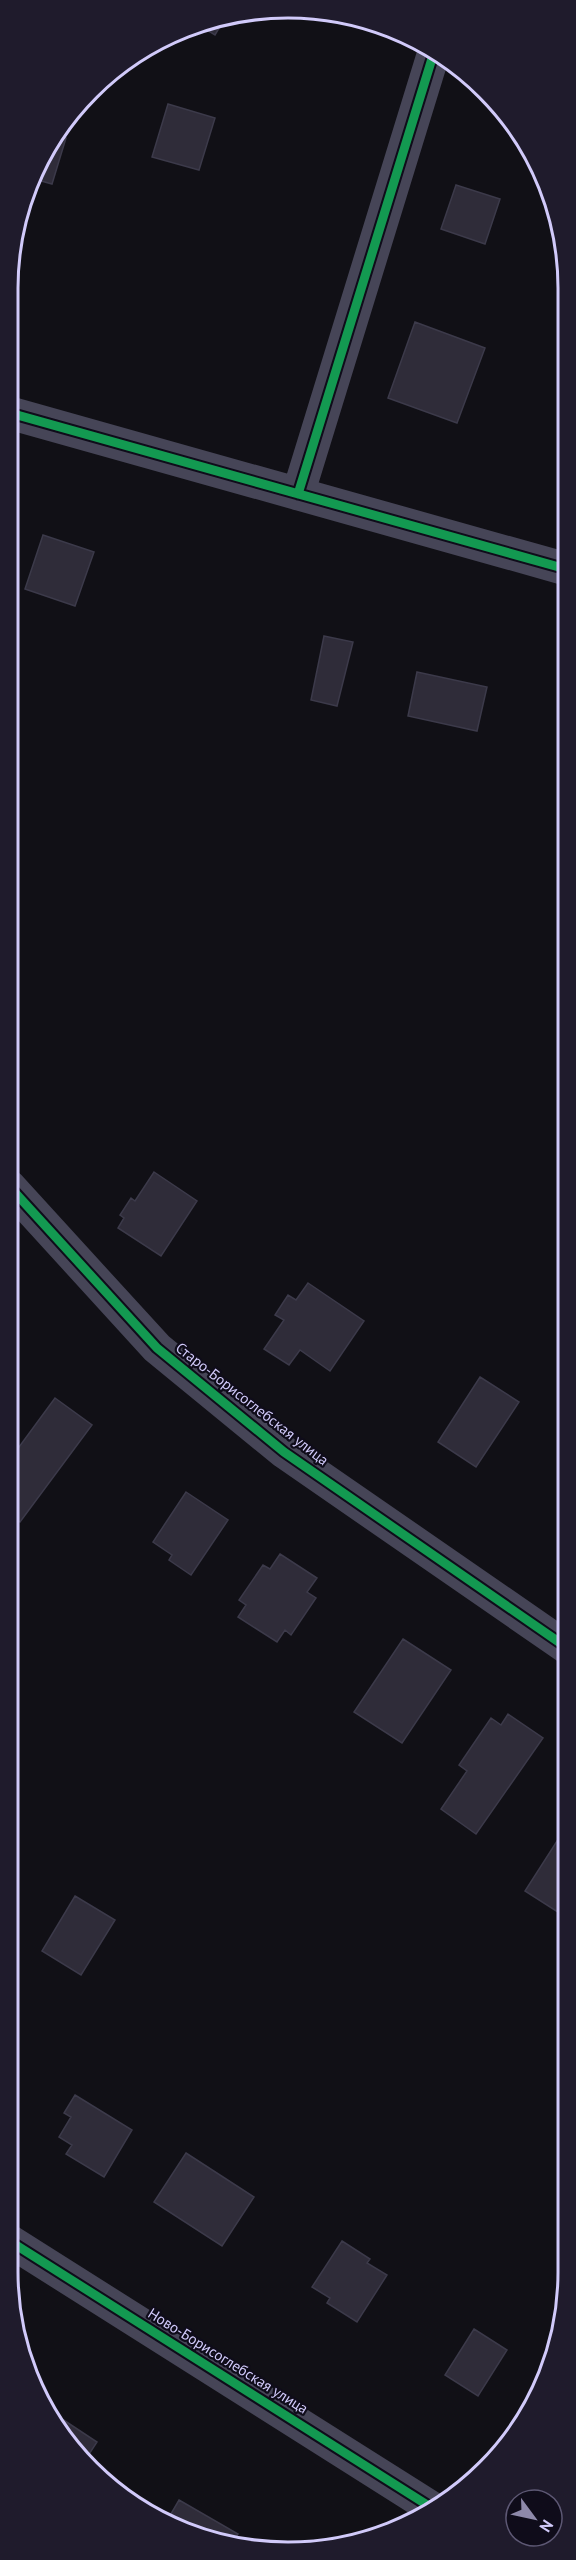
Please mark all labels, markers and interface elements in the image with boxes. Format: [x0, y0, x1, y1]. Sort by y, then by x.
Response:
street label: Старо-Борисоглебская улица [172, 1338, 333, 1469]
street label: Ново-Борисоглебская улица [145, 2303, 312, 2418]
north arrow [504, 2488, 564, 2548]
text: N [535, 2516, 558, 2536]

